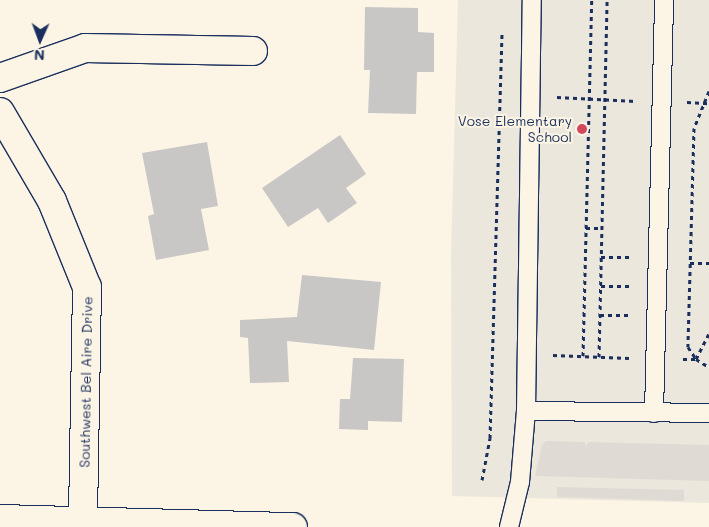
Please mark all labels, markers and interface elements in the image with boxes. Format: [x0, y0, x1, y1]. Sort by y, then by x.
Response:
north arrow [15, 15, 65, 65]
text: N [34, 46, 45, 65]
place label: Vose Elementary School [458, 113, 572, 146]
marker: Vose Elementary School [576, 123, 588, 135]
street label: Southwest Bel Aire Drive [76, 296, 96, 468]

